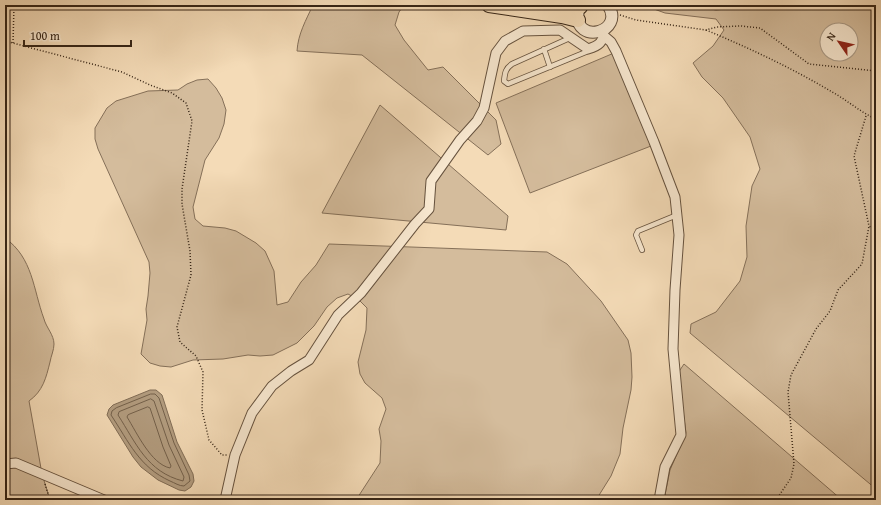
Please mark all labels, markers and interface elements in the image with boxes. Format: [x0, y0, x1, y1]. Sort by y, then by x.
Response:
scale bar [24, 22, 131, 48]
north arrow [819, 22, 859, 62]
text: 100 m [30, 27, 60, 44]
text: N [822, 28, 840, 44]

